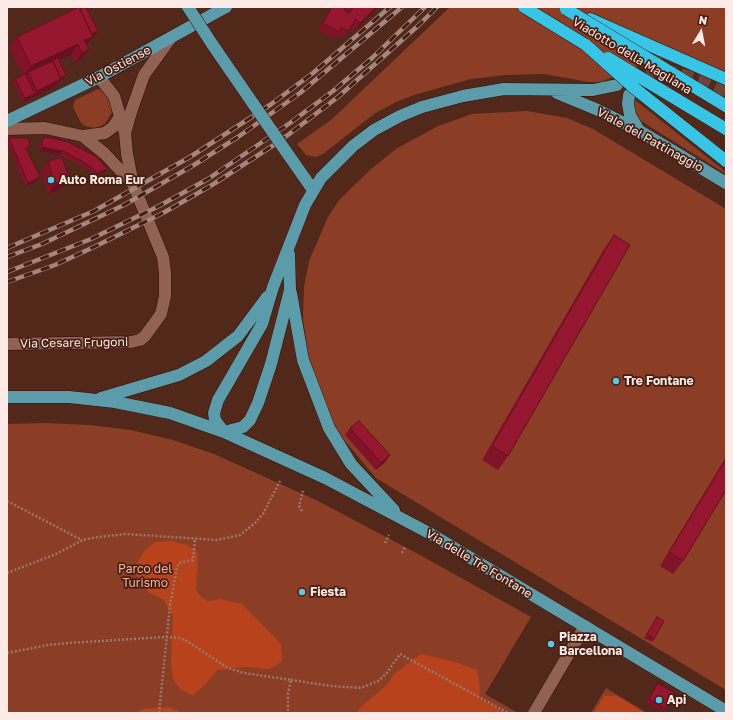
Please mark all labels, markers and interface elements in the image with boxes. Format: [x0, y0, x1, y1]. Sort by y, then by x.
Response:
north arrow [681, 12, 721, 52]
text: N [698, 13, 708, 27]
street label: Viadotto della Magliana [570, 15, 694, 97]
street label: Via Ostiense [83, 43, 153, 89]
street label: Viale del Pattinaggio [594, 105, 706, 175]
place label: Auto Roma Eur [59, 173, 145, 187]
marker: Auto Roma Eur [46, 175, 56, 185]
street label: Via Cesare Frugoni [20, 335, 128, 351]
place label: Tre Fontane [624, 374, 693, 388]
marker: Tre Fontane [611, 376, 621, 386]
street label: Via delle Tre Fontane [423, 527, 535, 601]
park label: Parco del Turismo [118, 562, 172, 590]
place label: Fiesta [310, 585, 346, 599]
marker: Fiesta [297, 587, 307, 597]
place label: Piazza Barcellona [559, 630, 622, 658]
marker: Piazza Barcellona [546, 639, 556, 649]
place label: Api [667, 693, 686, 707]
marker: Api [654, 695, 664, 705]

